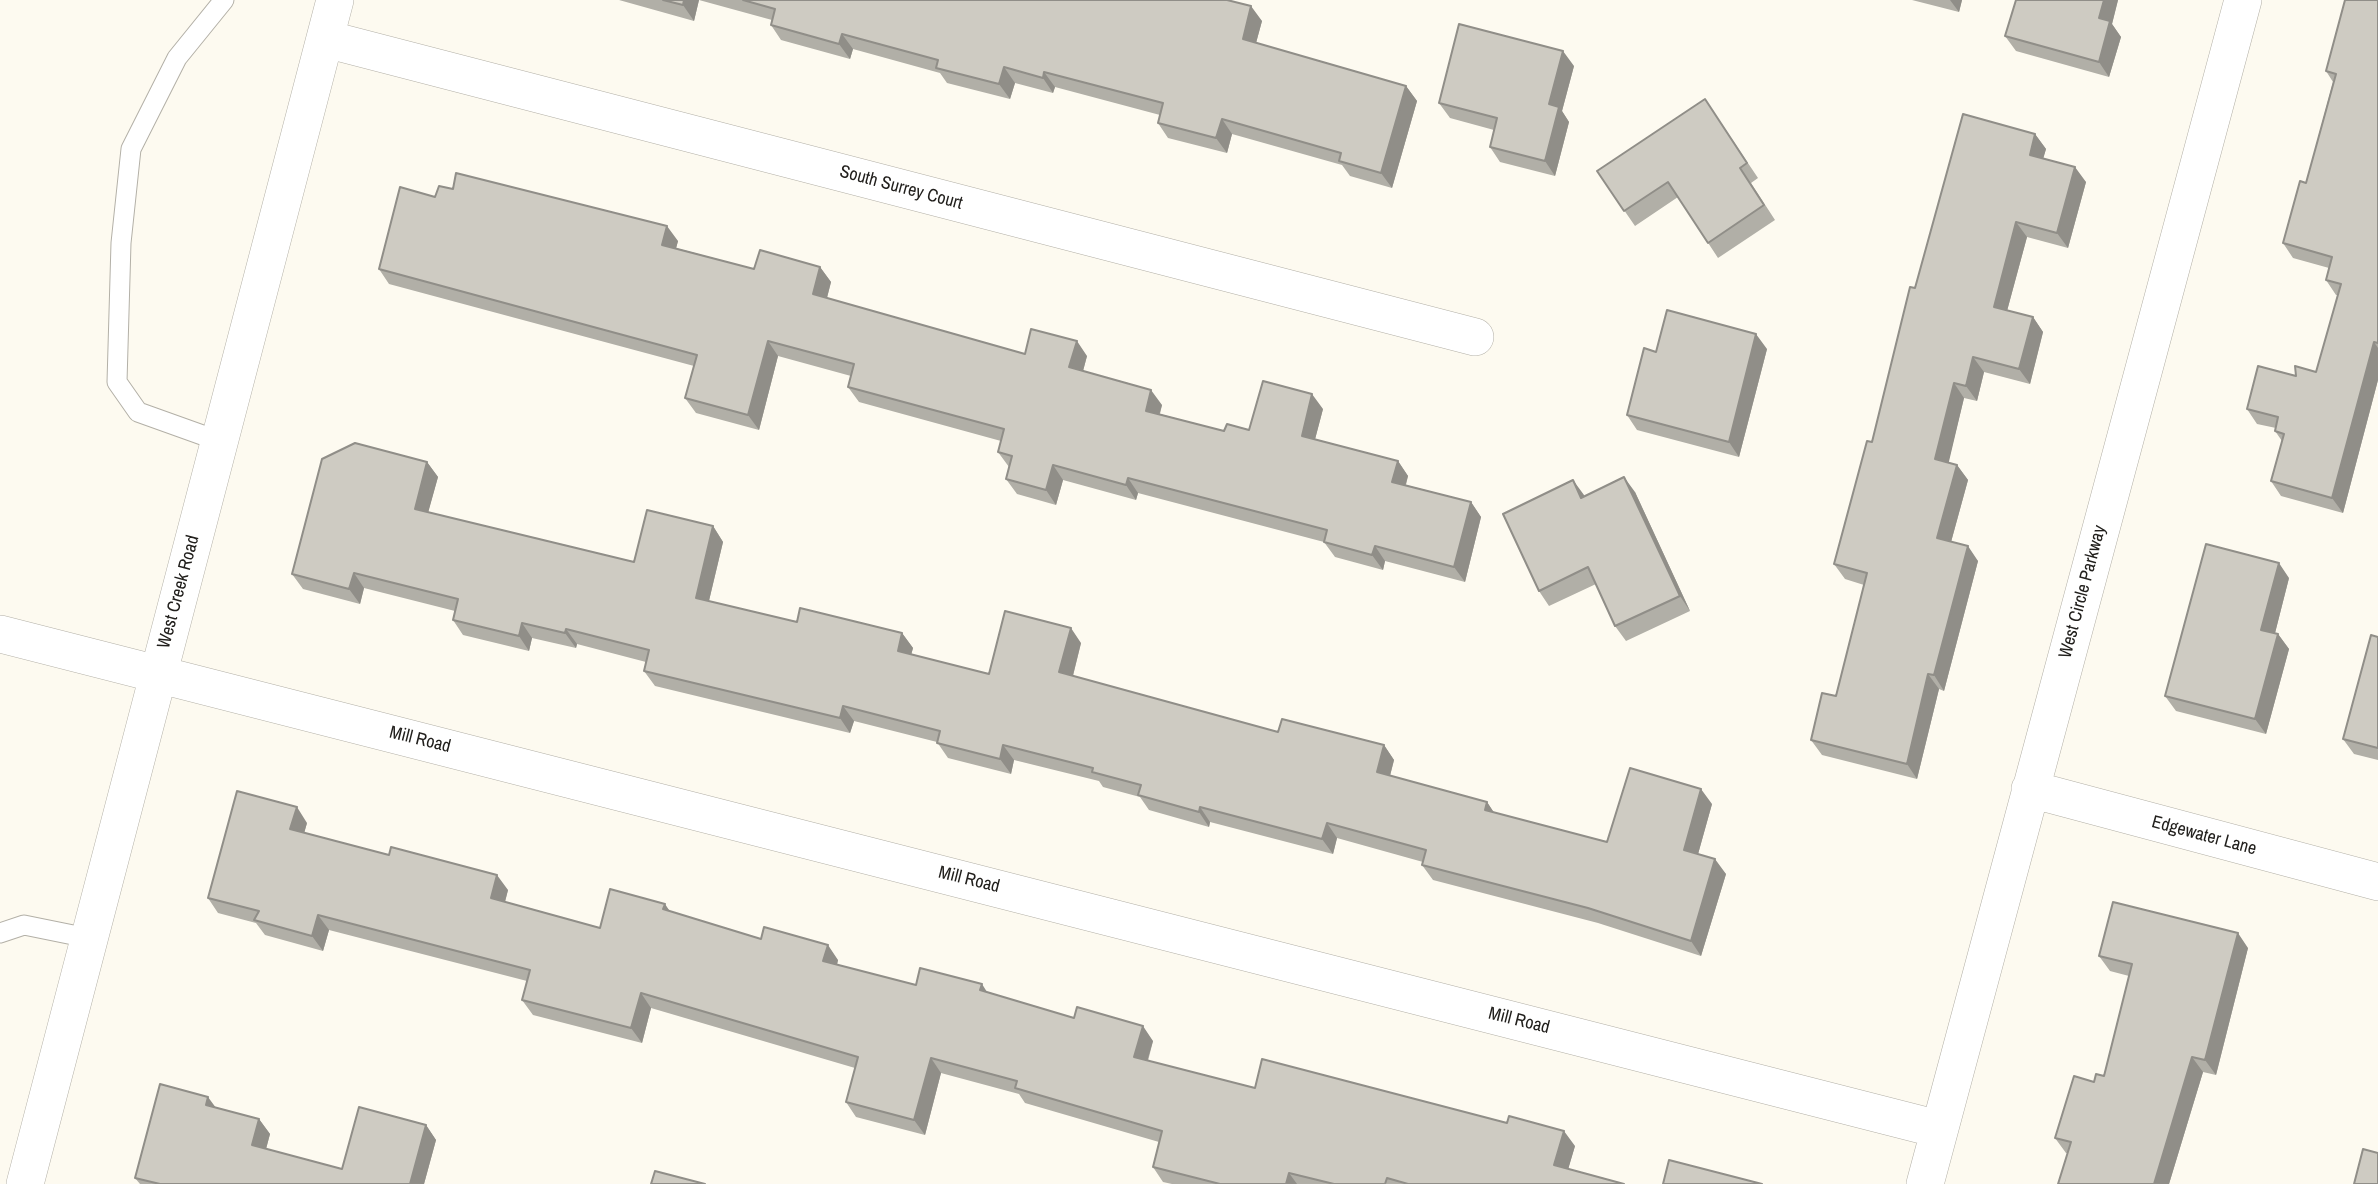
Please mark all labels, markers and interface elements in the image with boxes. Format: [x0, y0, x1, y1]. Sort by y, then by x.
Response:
street label: South Surrey Court [837, 161, 965, 215]
street label: West Circle Parkway [2055, 523, 2111, 661]
street label: West Creek Road [154, 533, 204, 651]
street label: Mill Road [387, 722, 453, 758]
street label: Edgewater Lane [2149, 812, 2259, 860]
street label: Mill Road [936, 862, 1002, 898]
street label: Mill Road [1486, 1003, 1552, 1039]

